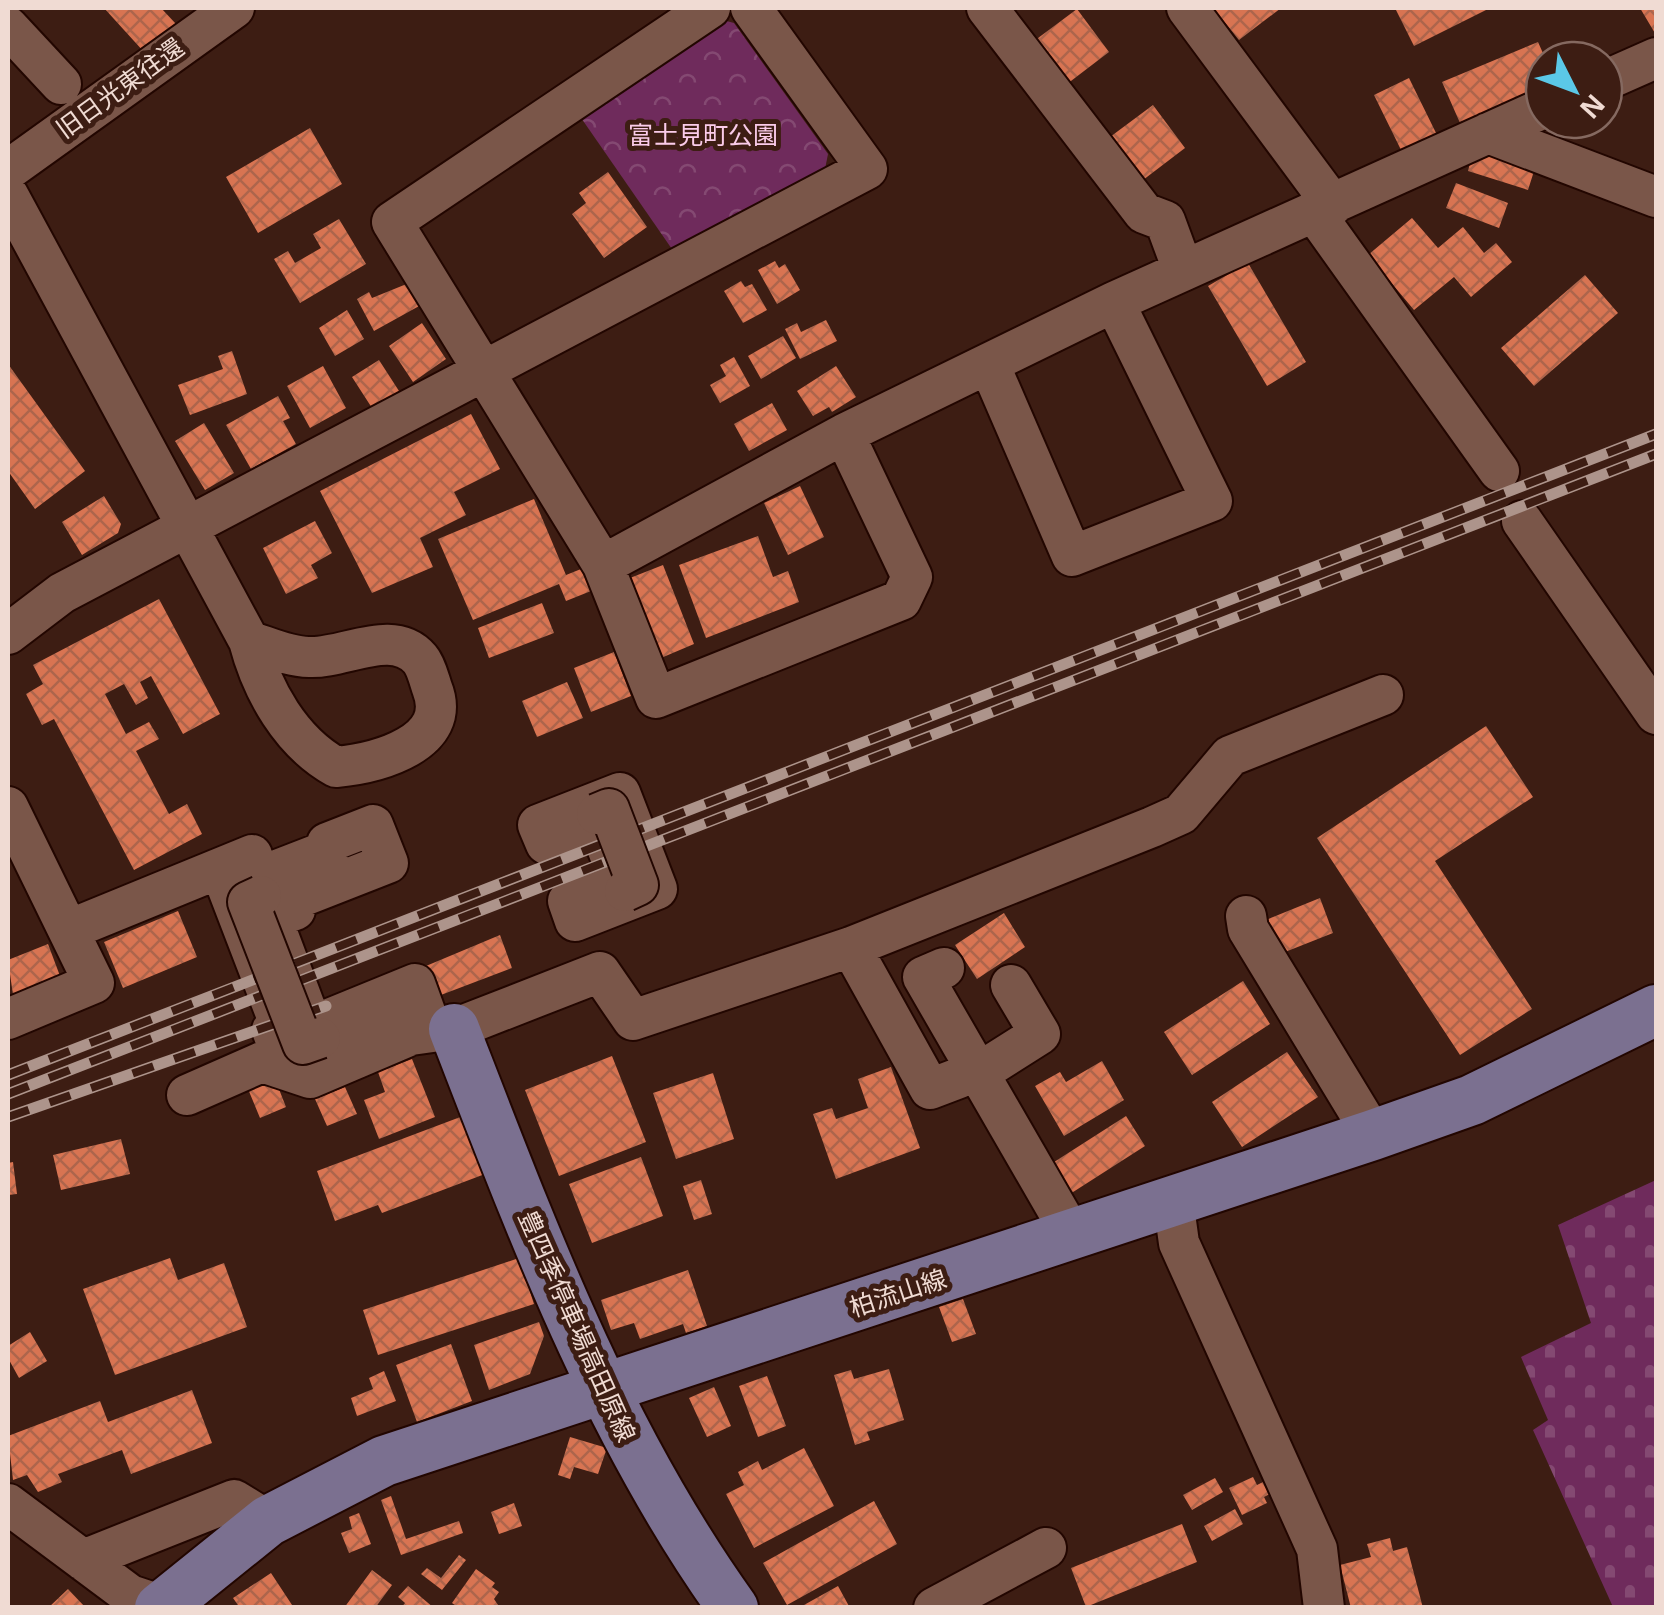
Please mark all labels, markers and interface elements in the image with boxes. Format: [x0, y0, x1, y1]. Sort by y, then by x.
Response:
street label: 旧日光東往還 [51, 33, 189, 143]
north arrow [1524, 40, 1624, 140]
text: N [1574, 89, 1610, 124]
park label: 富士見町公園 [628, 121, 778, 149]
street label: 豊四季停車場高田原線 [513, 1206, 641, 1446]
street label: 柏流山線 [846, 1264, 950, 1322]

